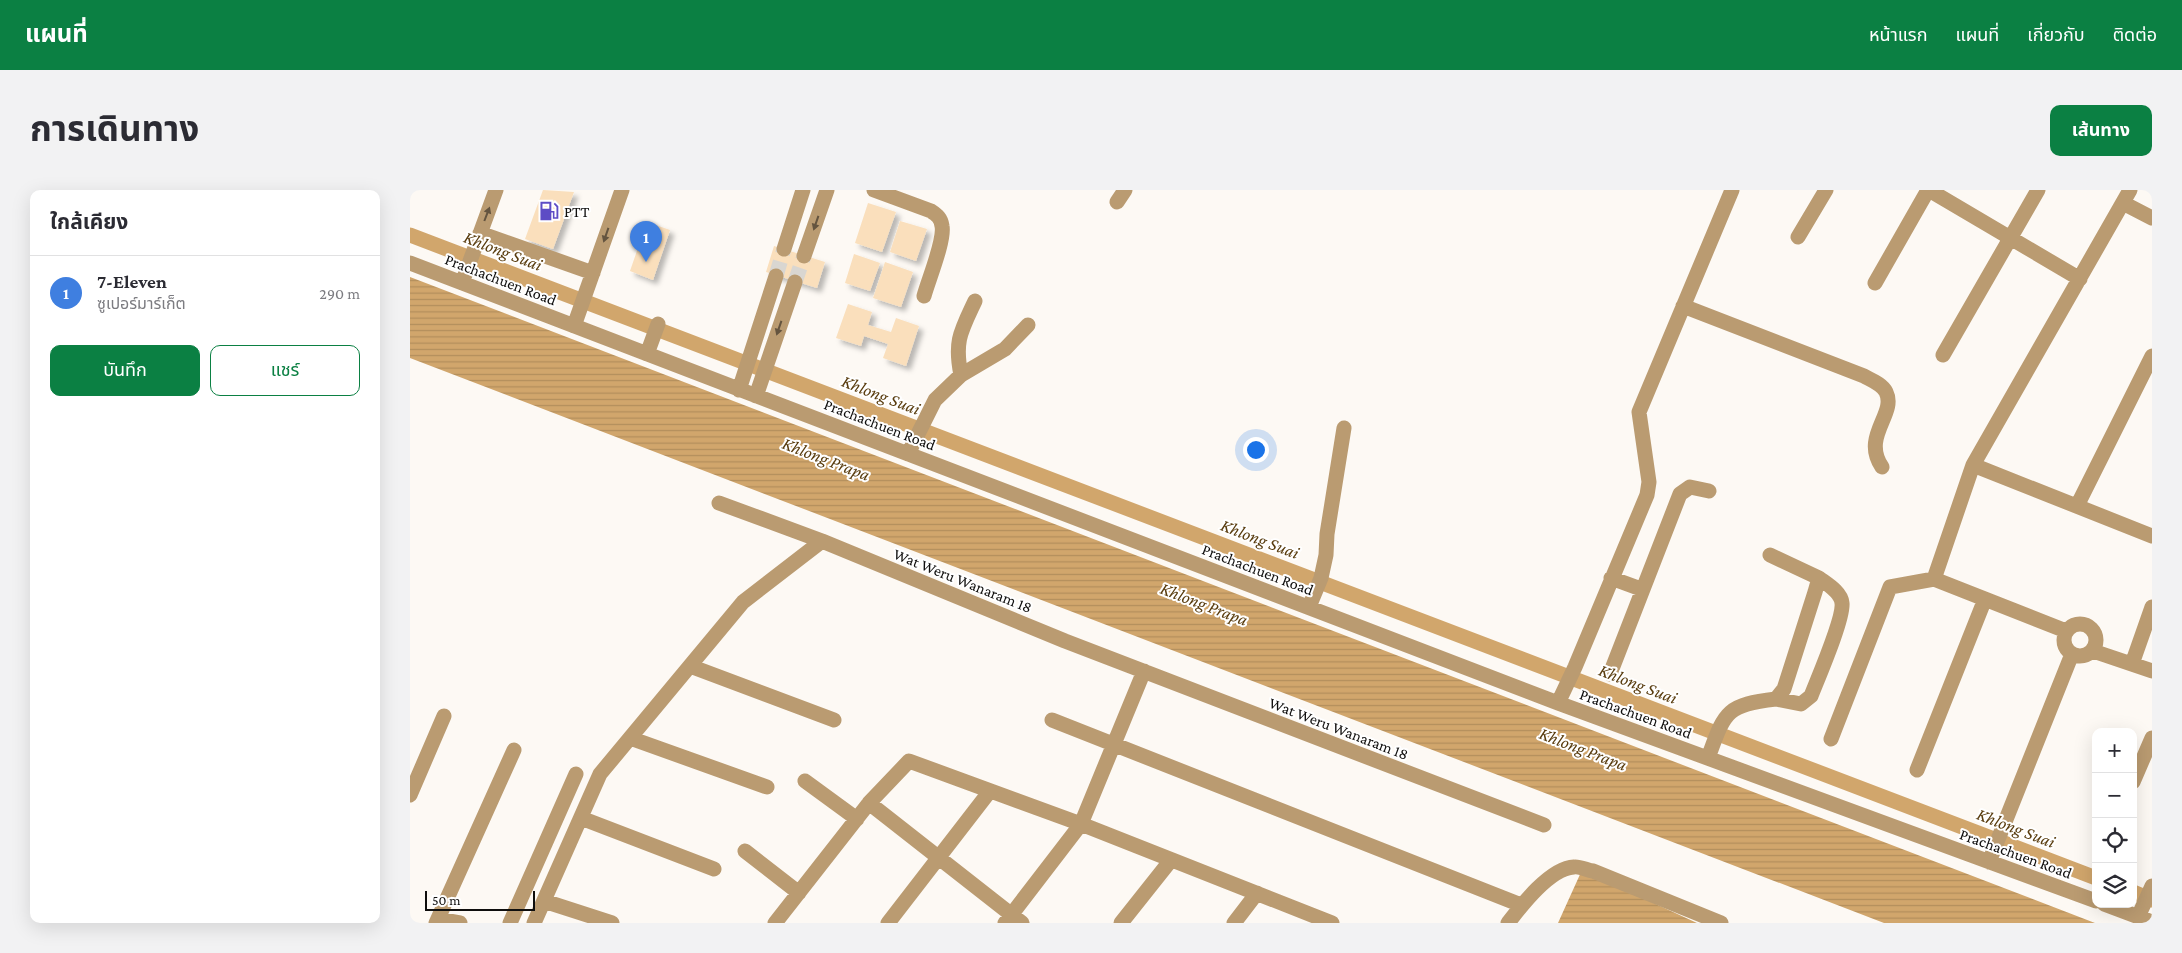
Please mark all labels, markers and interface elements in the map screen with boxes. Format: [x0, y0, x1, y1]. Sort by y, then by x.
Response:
text: แผนที่ [25, 20, 88, 47]
text: หน้าแรก [1869, 25, 1927, 45]
text: แผนที่ [1955, 25, 1999, 45]
text: เกี่ยวกับ [2027, 25, 2085, 45]
text: ติดต่อ [2113, 25, 2157, 45]
button: เส้นทาง [2050, 105, 2152, 156]
text: การเดินทาง [30, 110, 199, 149]
fuel station icon: PTT [538, 200, 560, 222]
place label: PTT [564, 203, 590, 220]
one-way arrow [483, 206, 491, 221]
text: ใกล้เคียง [50, 210, 128, 234]
one-way arrow [812, 216, 820, 231]
pin: 1 [630, 221, 662, 262]
water label: Khlong Suai [461, 227, 545, 275]
one-way arrow [602, 227, 609, 242]
street label: Prachachuen Road [443, 250, 560, 309]
text: 7-Eleven [97, 271, 167, 292]
text: 1 [63, 285, 69, 302]
text: 290 m [319, 285, 360, 302]
text: ซูเปอร์มาร์เก็ต [97, 295, 186, 312]
one-way arrow [775, 320, 782, 335]
button: บันทึก [50, 345, 200, 396]
button: แชร์ [210, 345, 360, 396]
water label: Khlong Suai [839, 371, 923, 419]
street label: Prachachuen Road [822, 395, 939, 454]
water label: Khlong Prapa [779, 433, 873, 485]
your location [1243, 437, 1269, 463]
water label: Khlong Suai [1218, 515, 1302, 563]
street label: Prachachuen Road [1200, 540, 1317, 599]
street label: Wat Weru Wanaram 18 [891, 545, 1035, 616]
water label: Khlong Prapa [1157, 578, 1251, 630]
water label: Khlong Suai [1596, 660, 1680, 708]
street label: Prachachuen Road [1577, 685, 1695, 742]
street label: Wat Weru Wanaram 18 [1267, 694, 1411, 763]
water label: Khlong Prapa [1536, 723, 1630, 775]
map controls [2092, 728, 2137, 908]
button: + [2092, 728, 2137, 773]
button: − [2092, 773, 2137, 818]
water label: Khlong Suai [1974, 804, 2058, 852]
button: locate [2092, 818, 2137, 863]
street label: Prachachuen Road [1957, 825, 2075, 882]
button: layers [2092, 863, 2137, 908]
scale bar [425, 888, 535, 911]
text: 50 m [432, 892, 460, 908]

